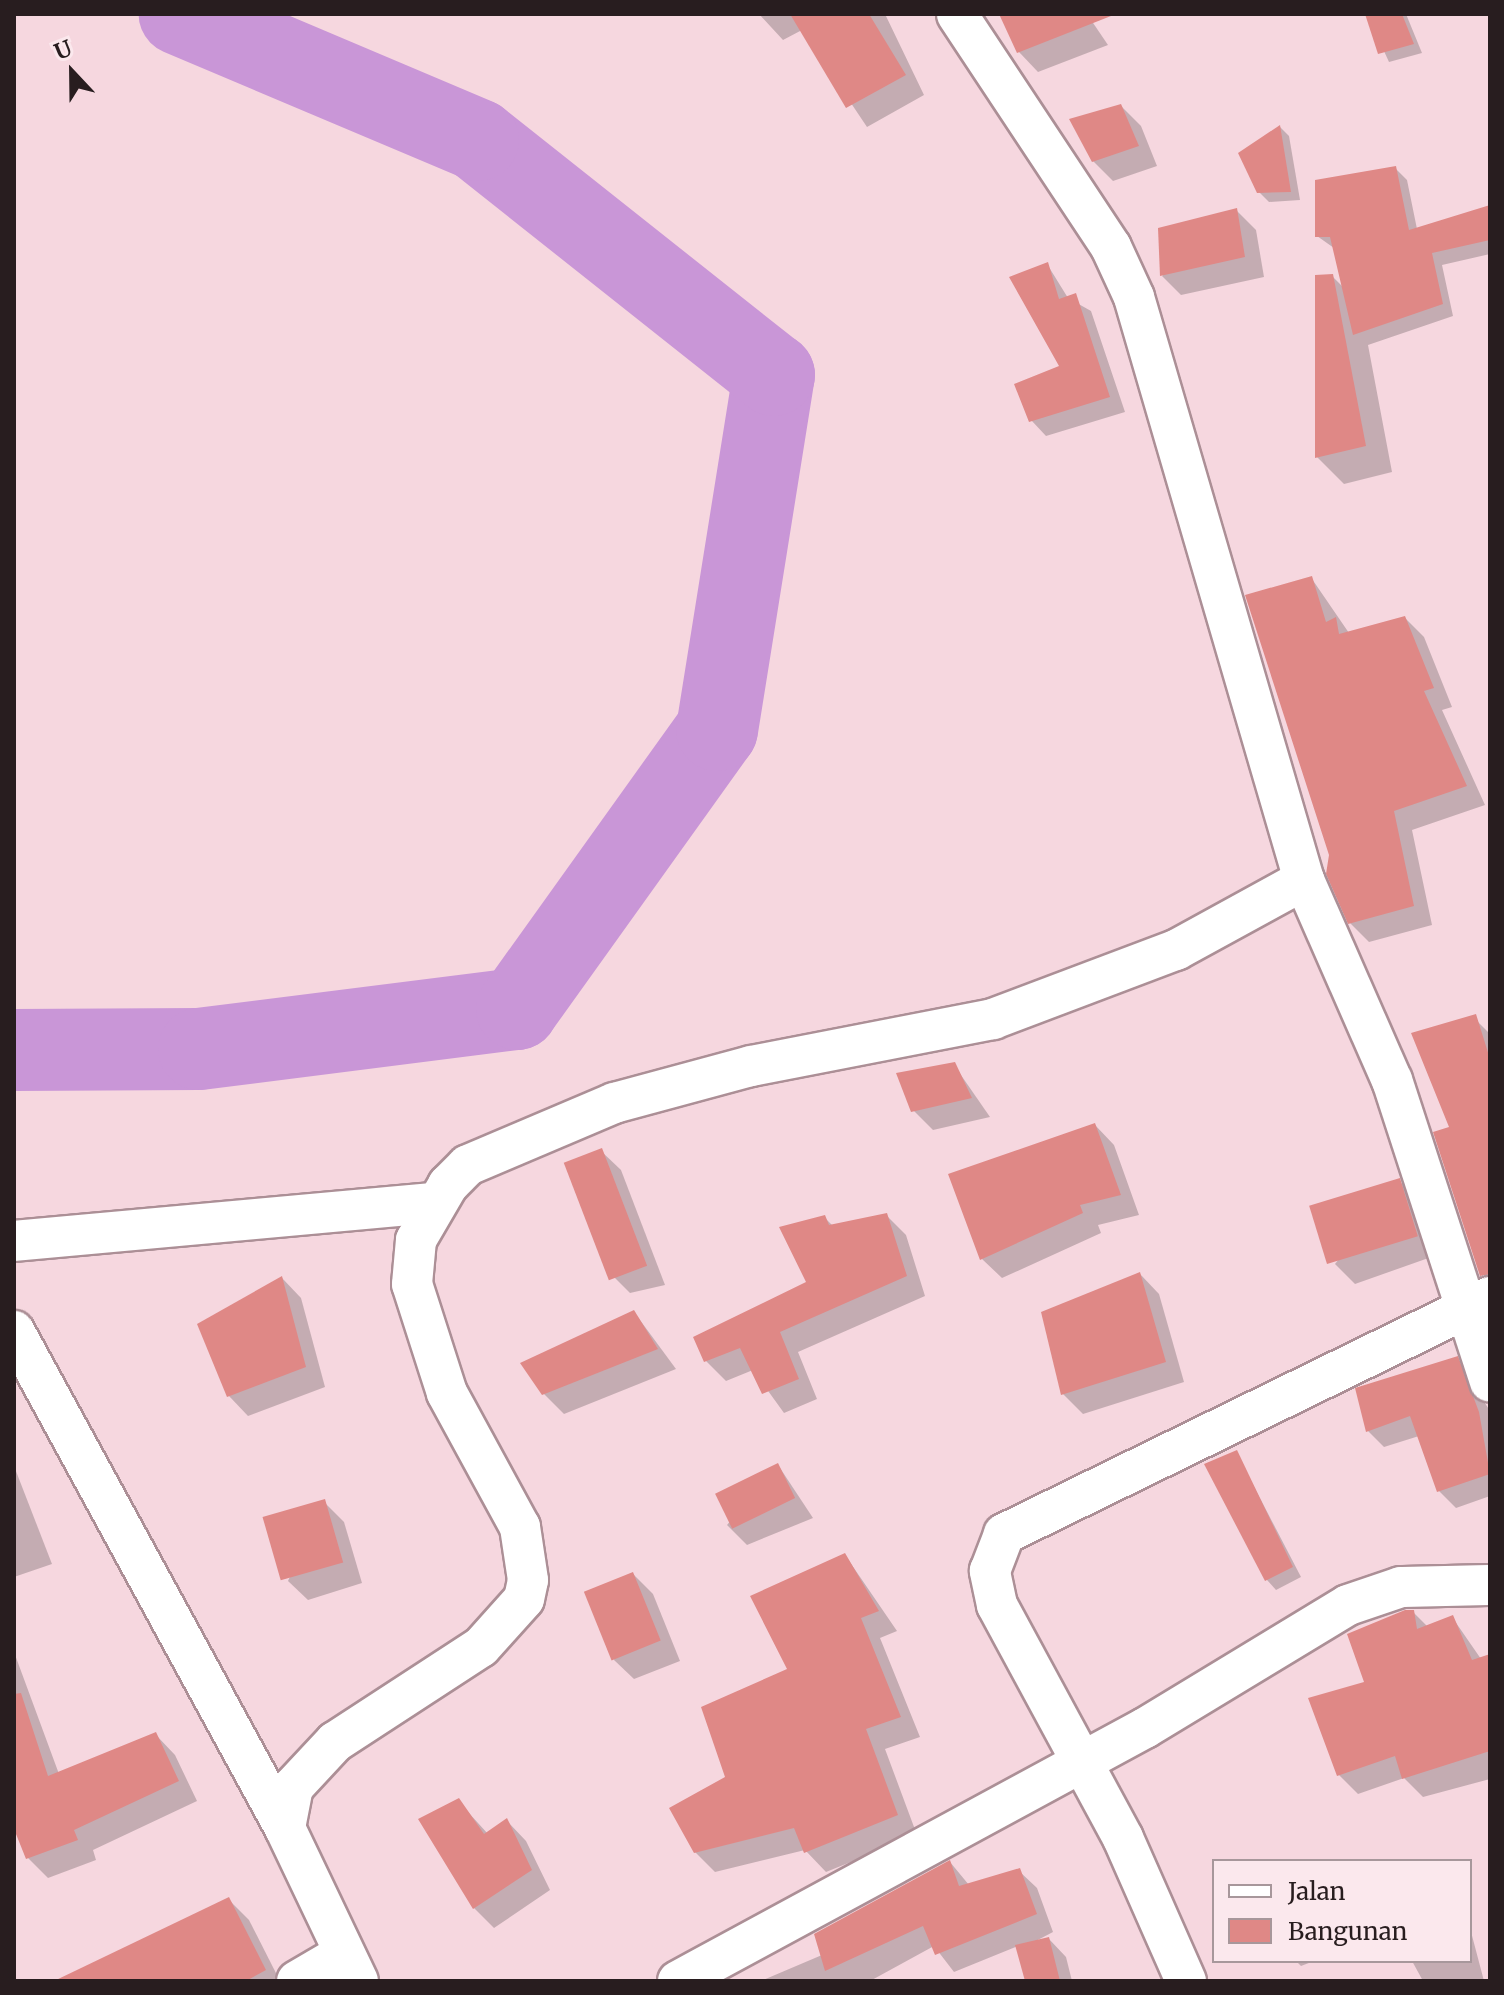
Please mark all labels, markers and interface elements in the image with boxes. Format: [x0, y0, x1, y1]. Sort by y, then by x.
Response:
north arrow [32, 32, 112, 112]
text: U [50, 34, 76, 66]
legend [1212, 1859, 1472, 1963]
text: Jalan [1288, 1876, 1345, 1907]
text: Bangunan [1288, 1916, 1408, 1947]

